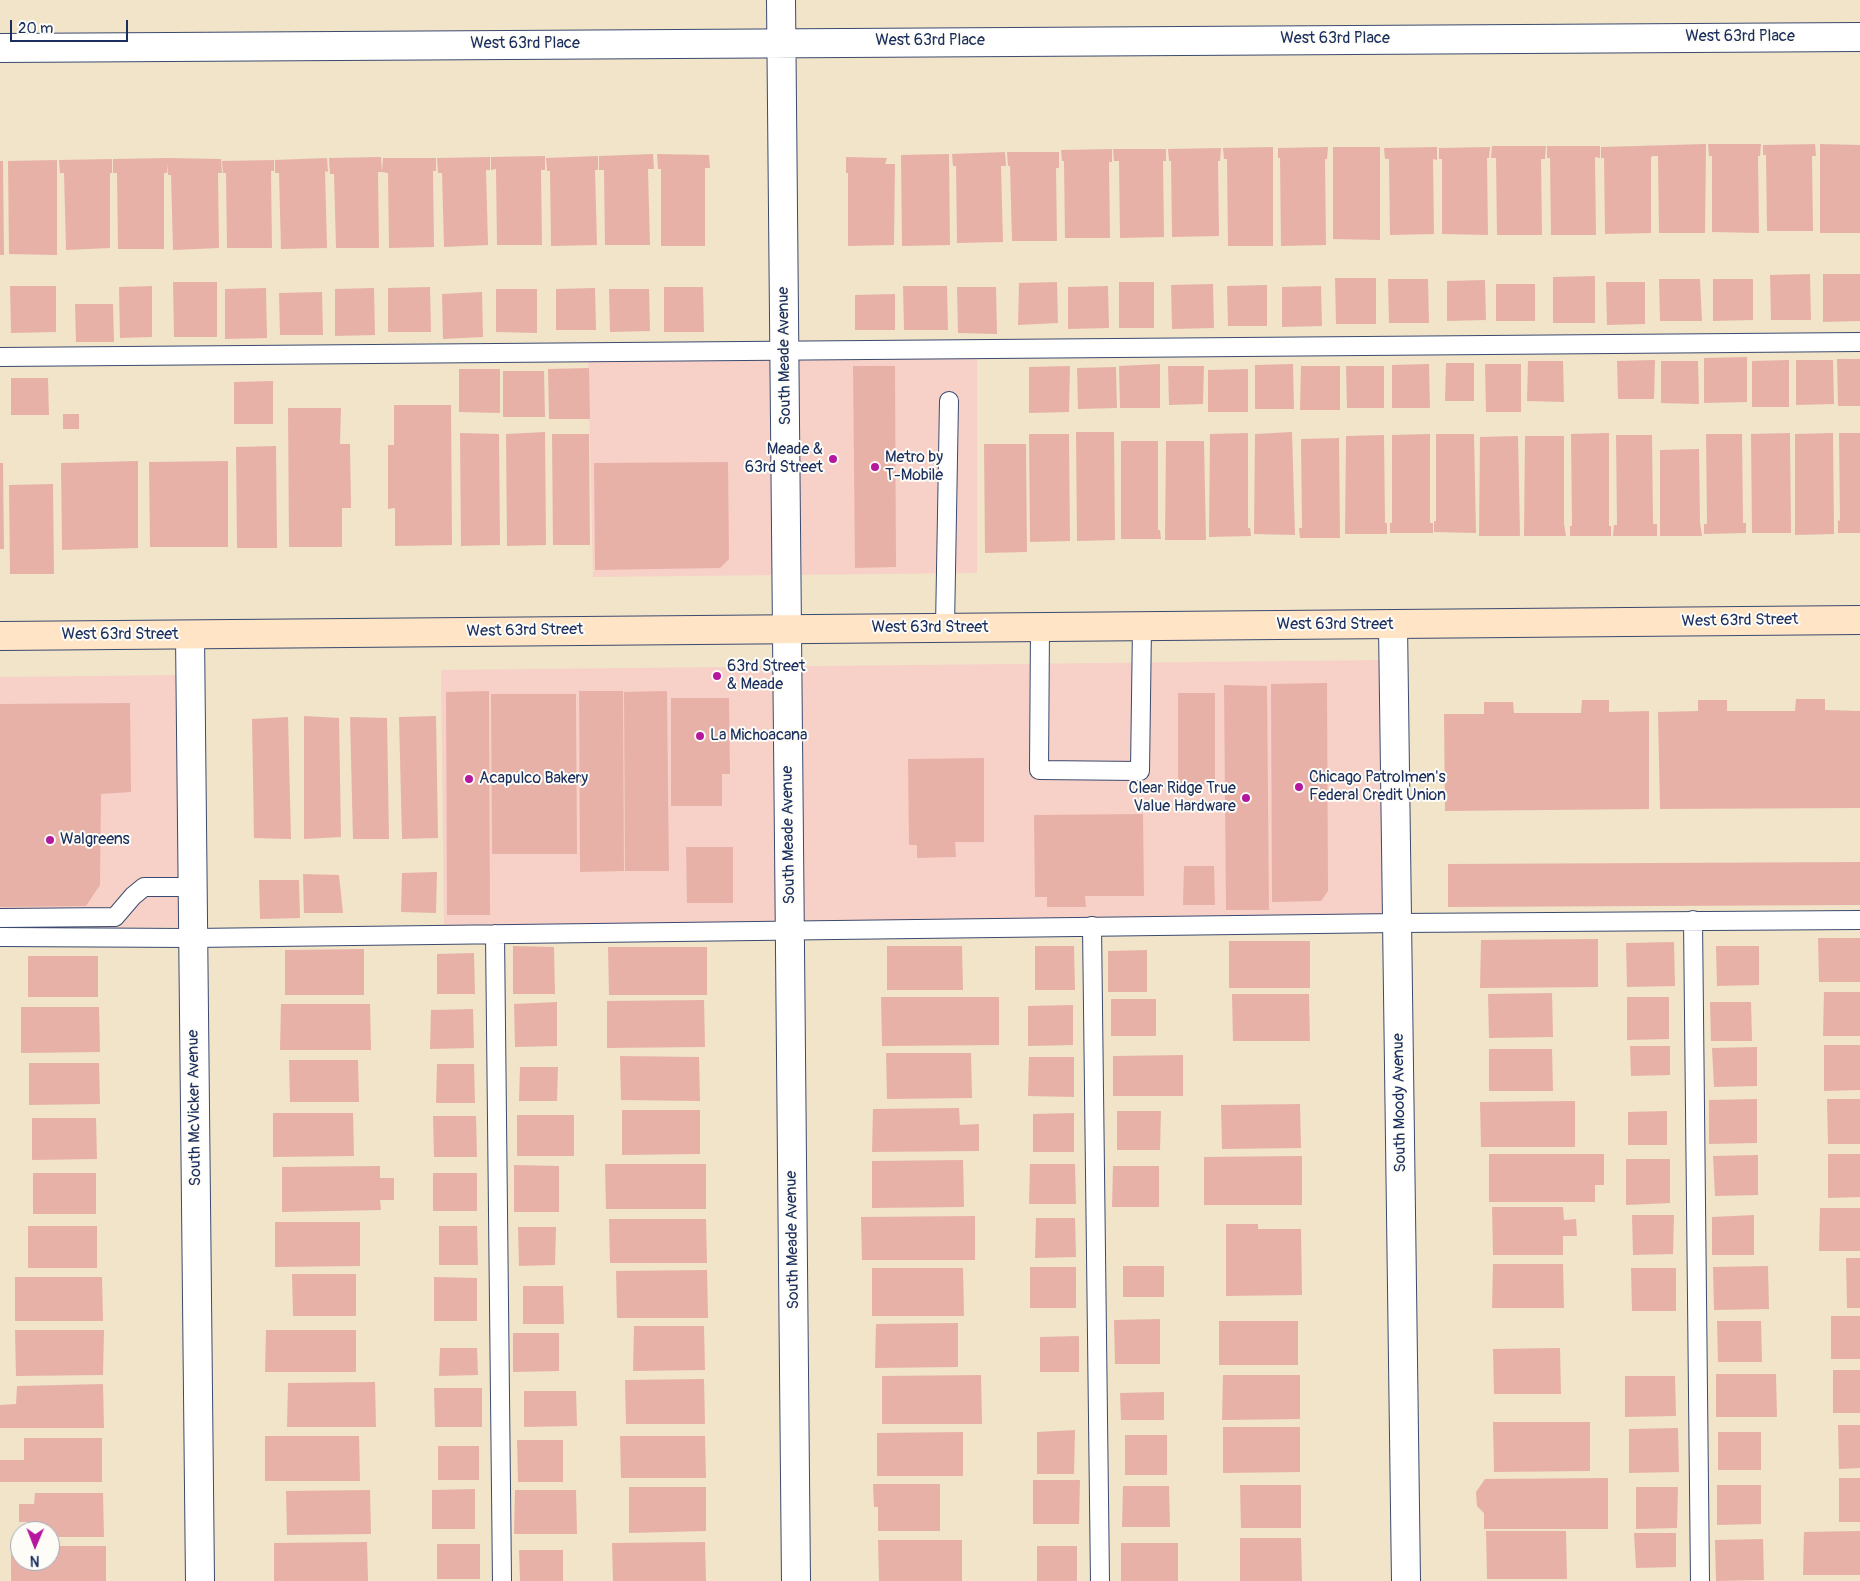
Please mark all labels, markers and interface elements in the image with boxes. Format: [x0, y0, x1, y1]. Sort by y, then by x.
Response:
scale bar [12, 10, 130, 42]
text: 20 m [18, 19, 53, 38]
street label: West 63rd Place [1685, 27, 1795, 47]
street label: West 63rd Place [1280, 29, 1390, 49]
street label: West 63rd Place [875, 31, 985, 51]
street label: West 63rd Place [470, 34, 580, 54]
street label: South Meade Avenue [774, 286, 796, 426]
place label: Meade & 63rd Street [745, 440, 823, 478]
place label: Metro by T-Mobile [885, 448, 943, 486]
marker: Meade & 63rd Street [827, 453, 839, 465]
marker: Metro by T-Mobile [869, 461, 881, 473]
street label: West 63rd Street [1681, 610, 1799, 632]
street label: West 63rd Street [1277, 615, 1393, 635]
street label: West 63rd Street [872, 618, 988, 638]
street label: West 63rd Street [466, 620, 584, 642]
street label: West 63rd Street [62, 625, 178, 645]
place label: 63rd Street & Meade [727, 657, 805, 695]
marker: 63rd Street & Meade [711, 670, 723, 682]
place label: La Michoacana [710, 726, 808, 746]
marker: La Michoacana [694, 730, 706, 742]
street label: South Meade Avenue [778, 765, 800, 905]
place label: Chicago Patrolmen's Federal Credit Union [1309, 768, 1446, 806]
place label: Acapulco Bakery [479, 769, 588, 789]
marker: Acapulco Bakery [463, 773, 475, 785]
place label: Clear Ridge True Value Hardware [1129, 779, 1236, 817]
marker: Chicago Patrolmen's Federal Credit Union [1293, 781, 1305, 793]
marker: Clear Ridge True Value Hardware [1240, 792, 1252, 804]
place label: Walgreens [60, 830, 130, 850]
marker: Walgreens [44, 834, 56, 846]
street label: South McVicker Avenue [184, 1030, 206, 1186]
street label: South Moody Avenue [1389, 1033, 1411, 1173]
street label: South Meade Avenue [782, 1170, 804, 1310]
north arrow [10, 1521, 60, 1571]
text: N [30, 1552, 40, 1569]

